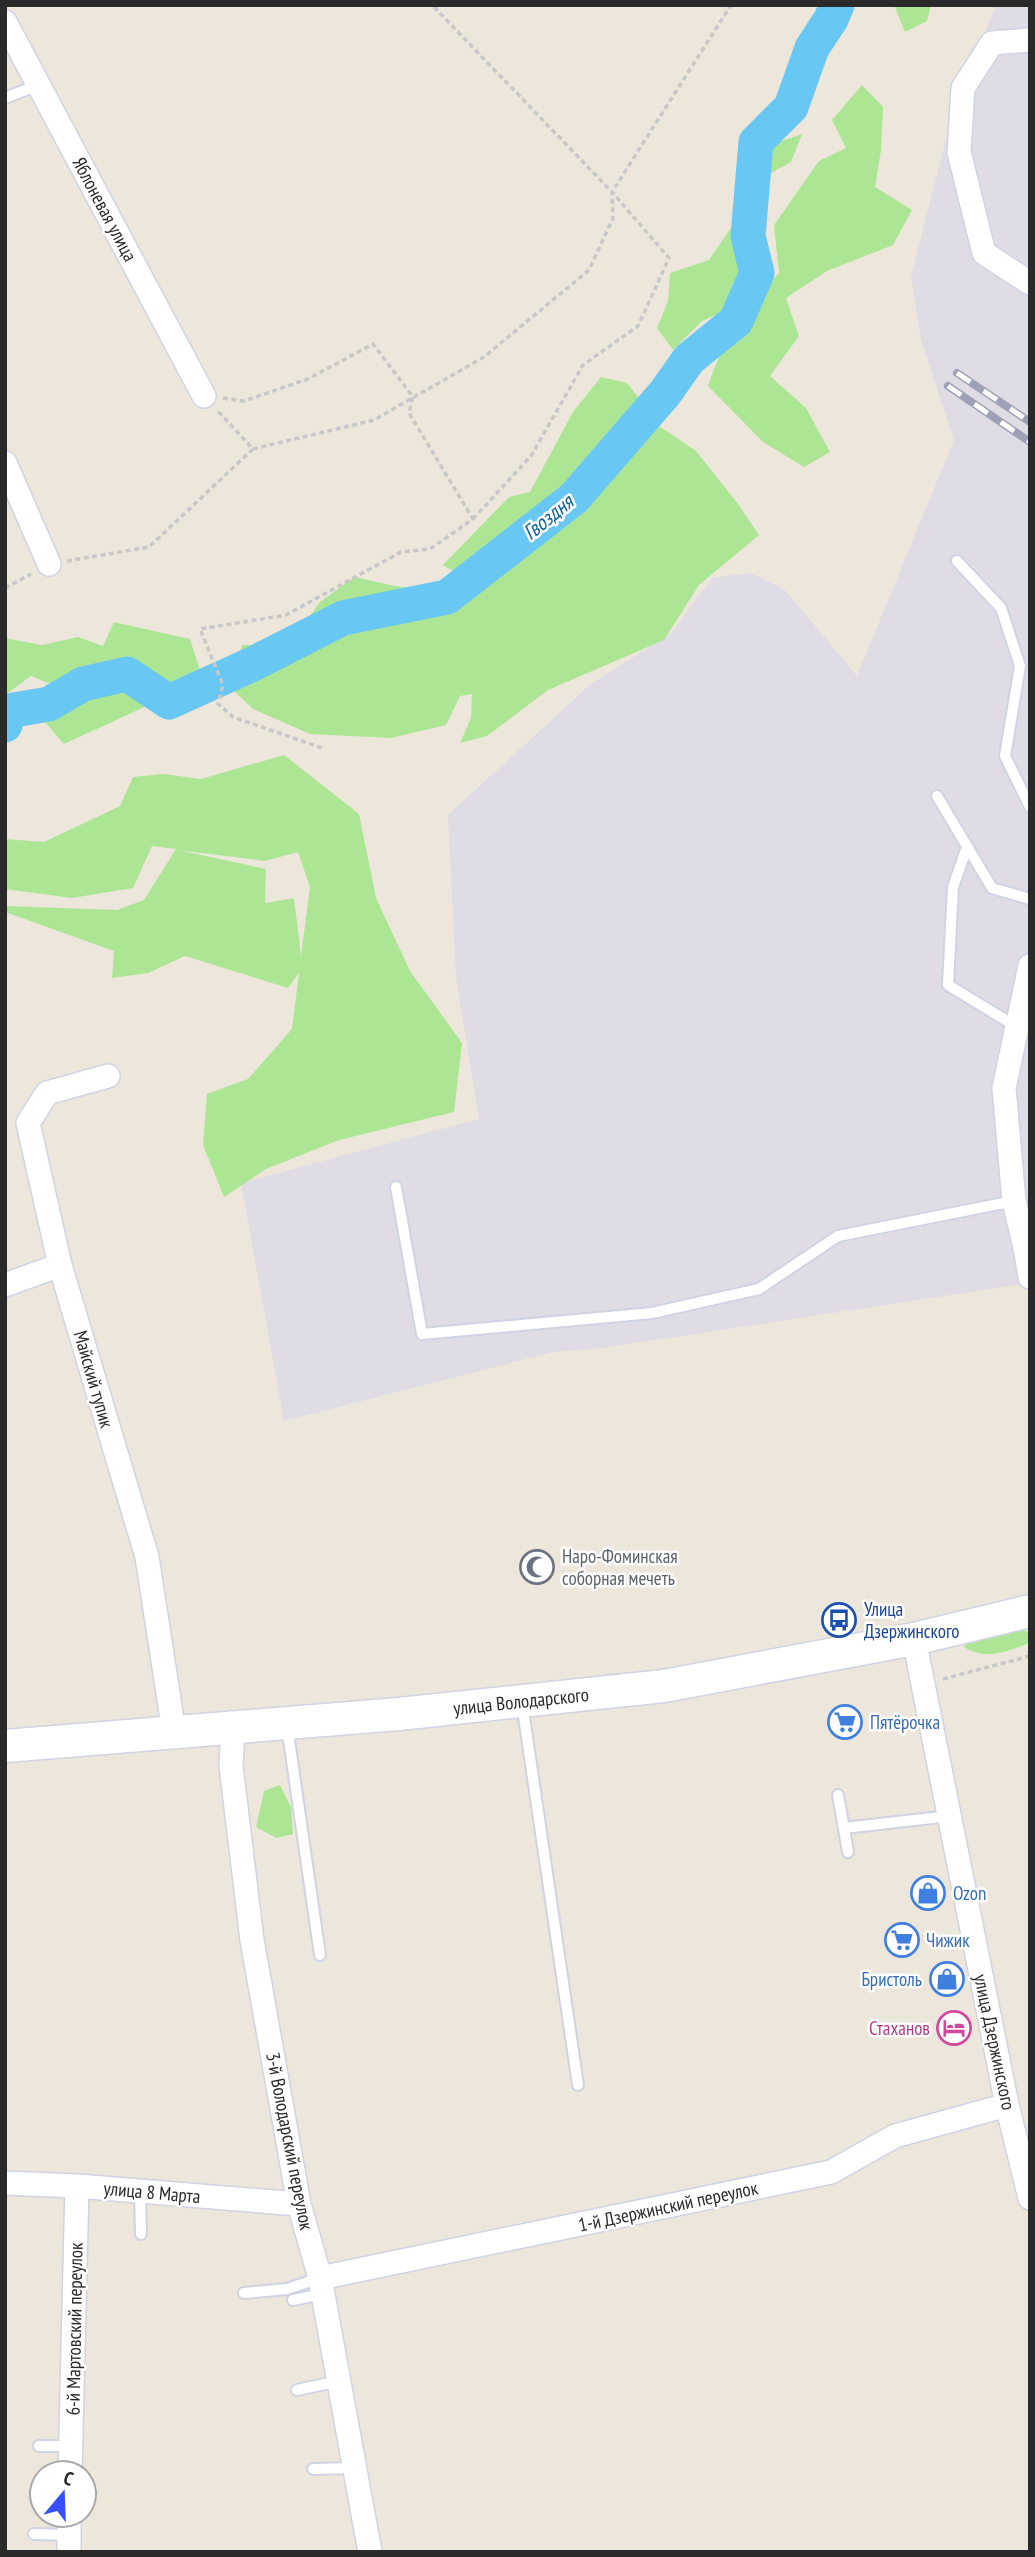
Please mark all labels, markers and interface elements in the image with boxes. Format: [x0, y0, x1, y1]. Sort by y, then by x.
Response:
street label: Яблоневая улица [68, 153, 142, 265]
water label: Гвоздня [517, 487, 580, 545]
street label: Майский тупик [69, 1328, 119, 1431]
place label: Наро-Фоминская соборная мечеть [562, 1544, 678, 1590]
mosque icon: Наро-Фоминская соборная мечеть [518, 1548, 556, 1586]
place label: Улица Дзержинского [864, 1597, 960, 1643]
bus stop icon: Улица Дзержинского [820, 1601, 858, 1639]
street label: улица Володарского [452, 1682, 590, 1720]
supermarket icon: Пятёрочка [826, 1703, 864, 1741]
place label: Пятёрочка [870, 1710, 940, 1734]
shop icon: Ozon [909, 1874, 947, 1912]
place label: Ozon [953, 1881, 986, 1905]
supermarket icon: Чижик [883, 1921, 921, 1959]
place label: Чижик [926, 1928, 970, 1952]
shop icon: Бристоль [928, 1960, 966, 1998]
place label: Бристоль [861, 1967, 922, 1991]
street label: улица Дзержинского [969, 1972, 1021, 2112]
hotel icon: Стаханов [935, 2009, 973, 2047]
place label: Стаханов [869, 2016, 930, 2040]
street label: 3-й Володарский переулок [261, 2050, 319, 2233]
street label: 1-й Дзержинский переулок [576, 2175, 760, 2237]
street label: улица 8 Марта [103, 2176, 201, 2208]
street label: 6-й Мартовский переулок [60, 2242, 88, 2416]
north arrow [28, 2459, 98, 2529]
text: С [61, 2465, 77, 2491]

